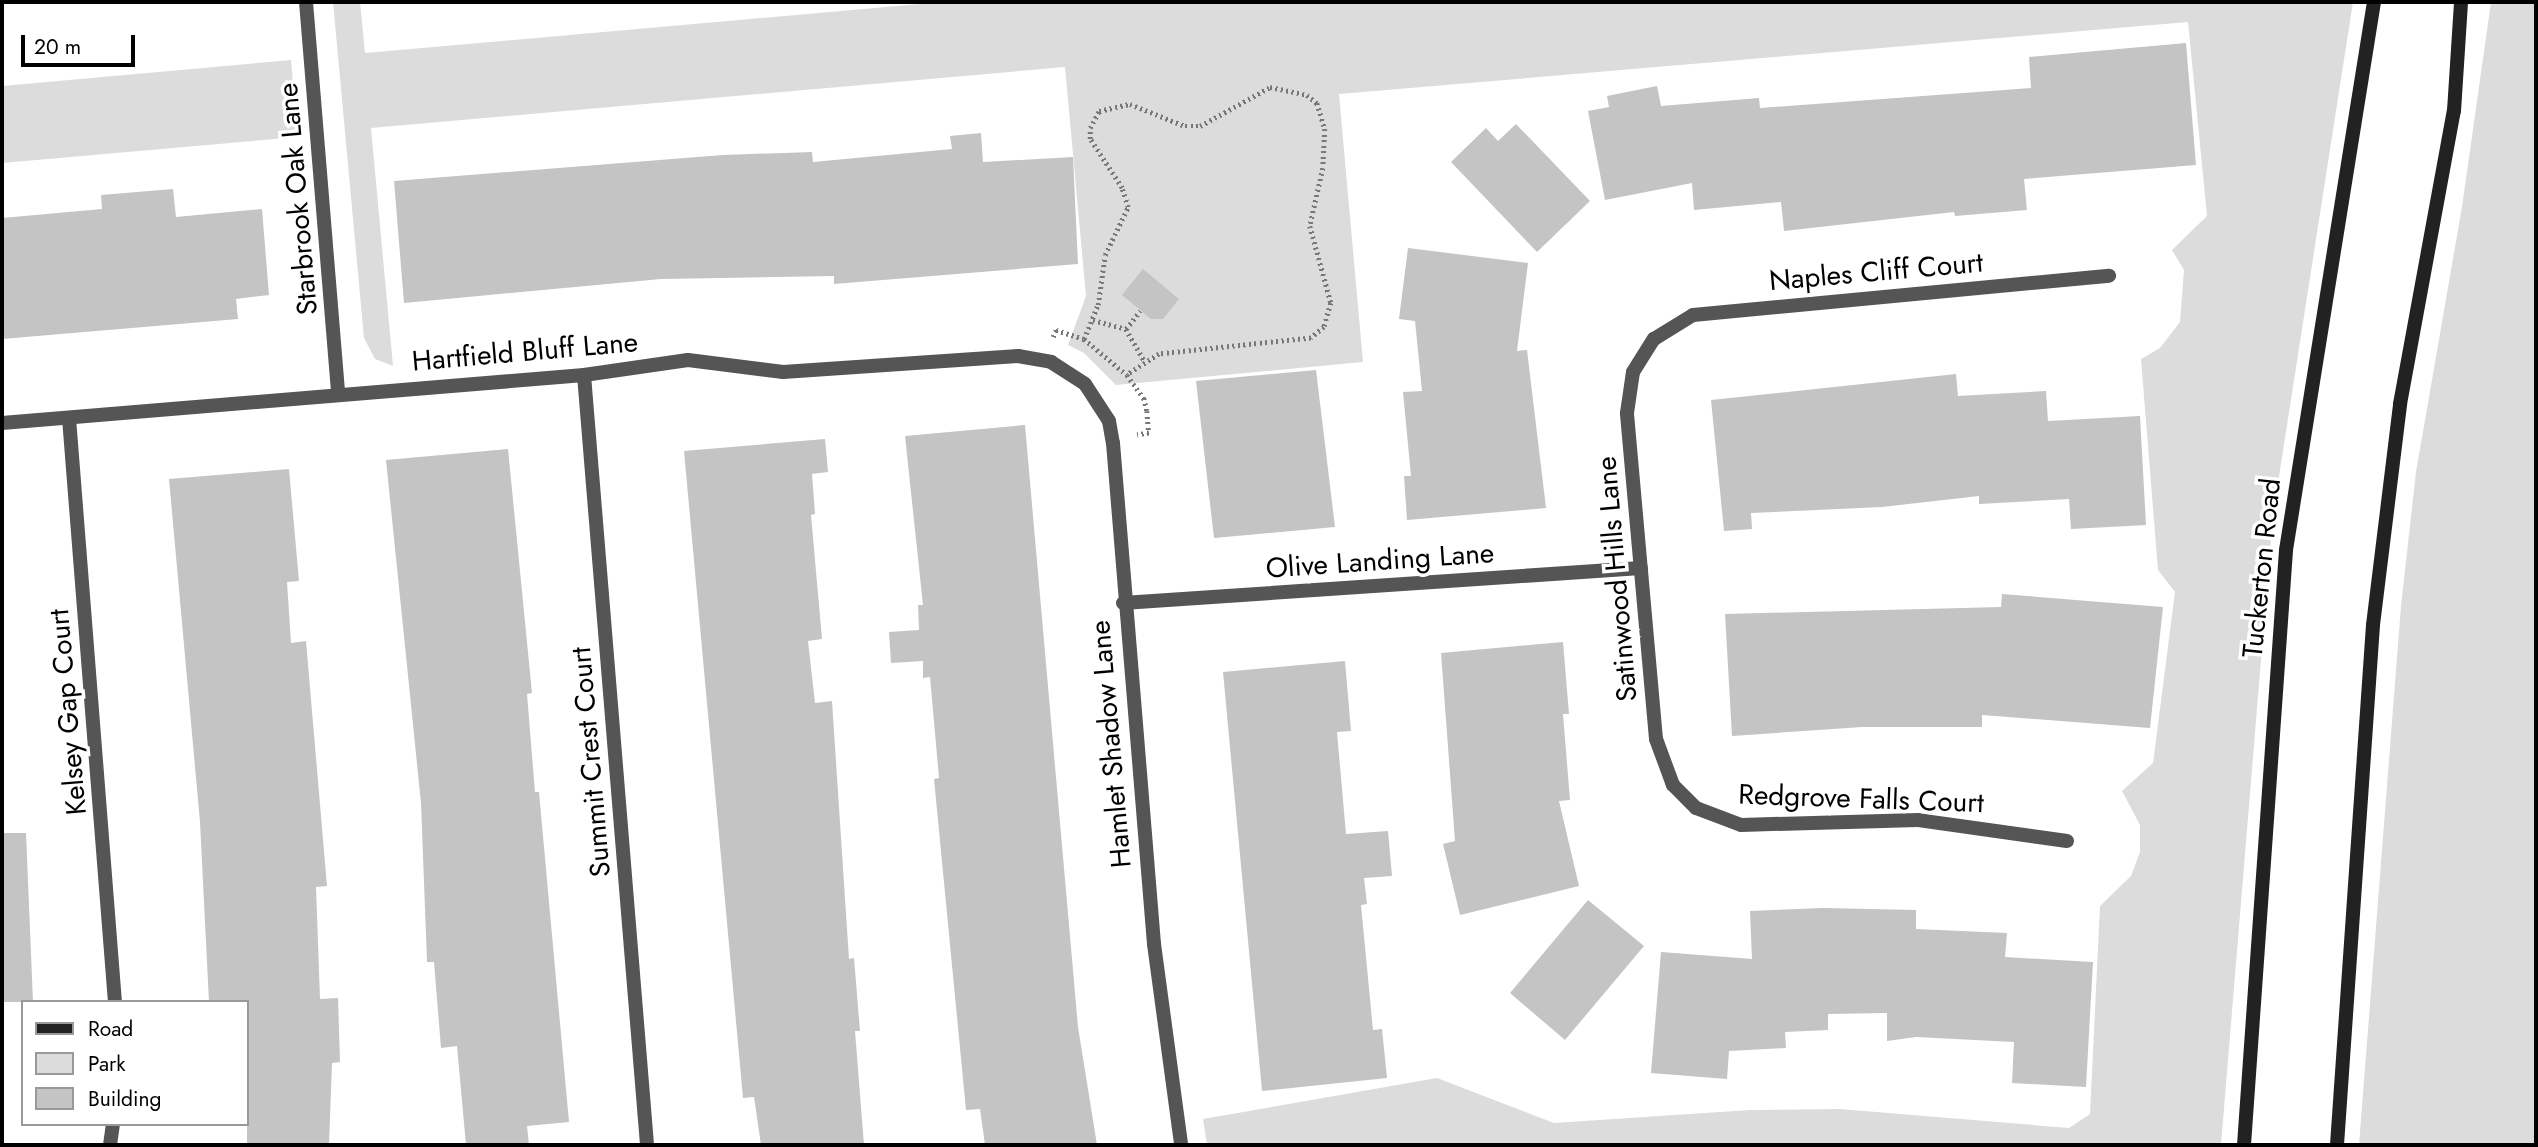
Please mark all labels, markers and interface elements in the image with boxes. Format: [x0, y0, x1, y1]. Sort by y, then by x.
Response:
scale bar [24, 21, 138, 65]
text: 20 m [34, 32, 81, 62]
street label: Starbrook Oak Lane [271, 81, 325, 317]
street label: Naples Cliff Court [1768, 246, 1984, 298]
street label: Hartfield Bluff Lane [411, 325, 639, 379]
street label: Satinwood Hills Lane [1590, 455, 1644, 703]
street label: Tuckerton Road [2236, 477, 2288, 659]
street label: Olive Landing Lane [1265, 536, 1495, 586]
street label: Kelsey Gap Court [42, 607, 94, 817]
street label: Hamlet Shadow Lane [1083, 619, 1139, 869]
street label: Summit Crest Court [564, 646, 618, 878]
street label: Redgrove Falls Court [1738, 778, 1984, 820]
legend [21, 1000, 248, 1126]
text: Road [88, 1014, 133, 1044]
text: Park [88, 1049, 125, 1079]
text: Building [88, 1084, 161, 1114]

